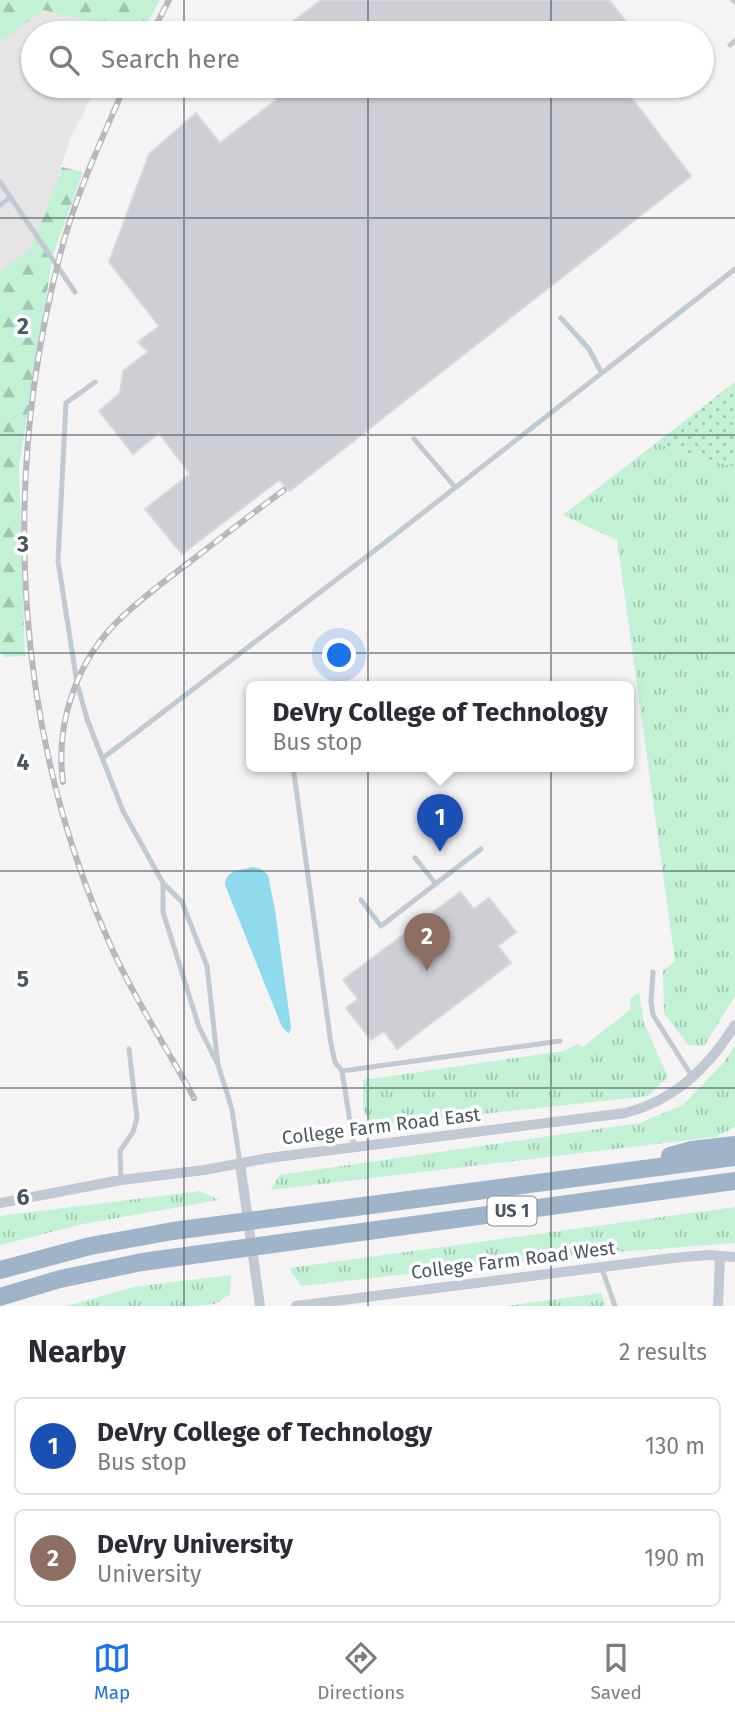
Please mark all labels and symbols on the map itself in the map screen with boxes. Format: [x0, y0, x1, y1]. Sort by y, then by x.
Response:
text: 2 [17, 312, 29, 340]
text: 3 [16, 530, 29, 558]
your location [322, 638, 356, 672]
text: 4 [17, 748, 30, 776]
pin: 1 [417, 794, 463, 852]
pin: 2 [404, 913, 450, 971]
text: 5 [17, 965, 29, 993]
street label: College Farm Road East [281, 1102, 482, 1150]
text: 6 [17, 1183, 30, 1211]
road number: US 1 [488, 1196, 536, 1226]
street label: College Farm Road West [410, 1236, 616, 1284]

